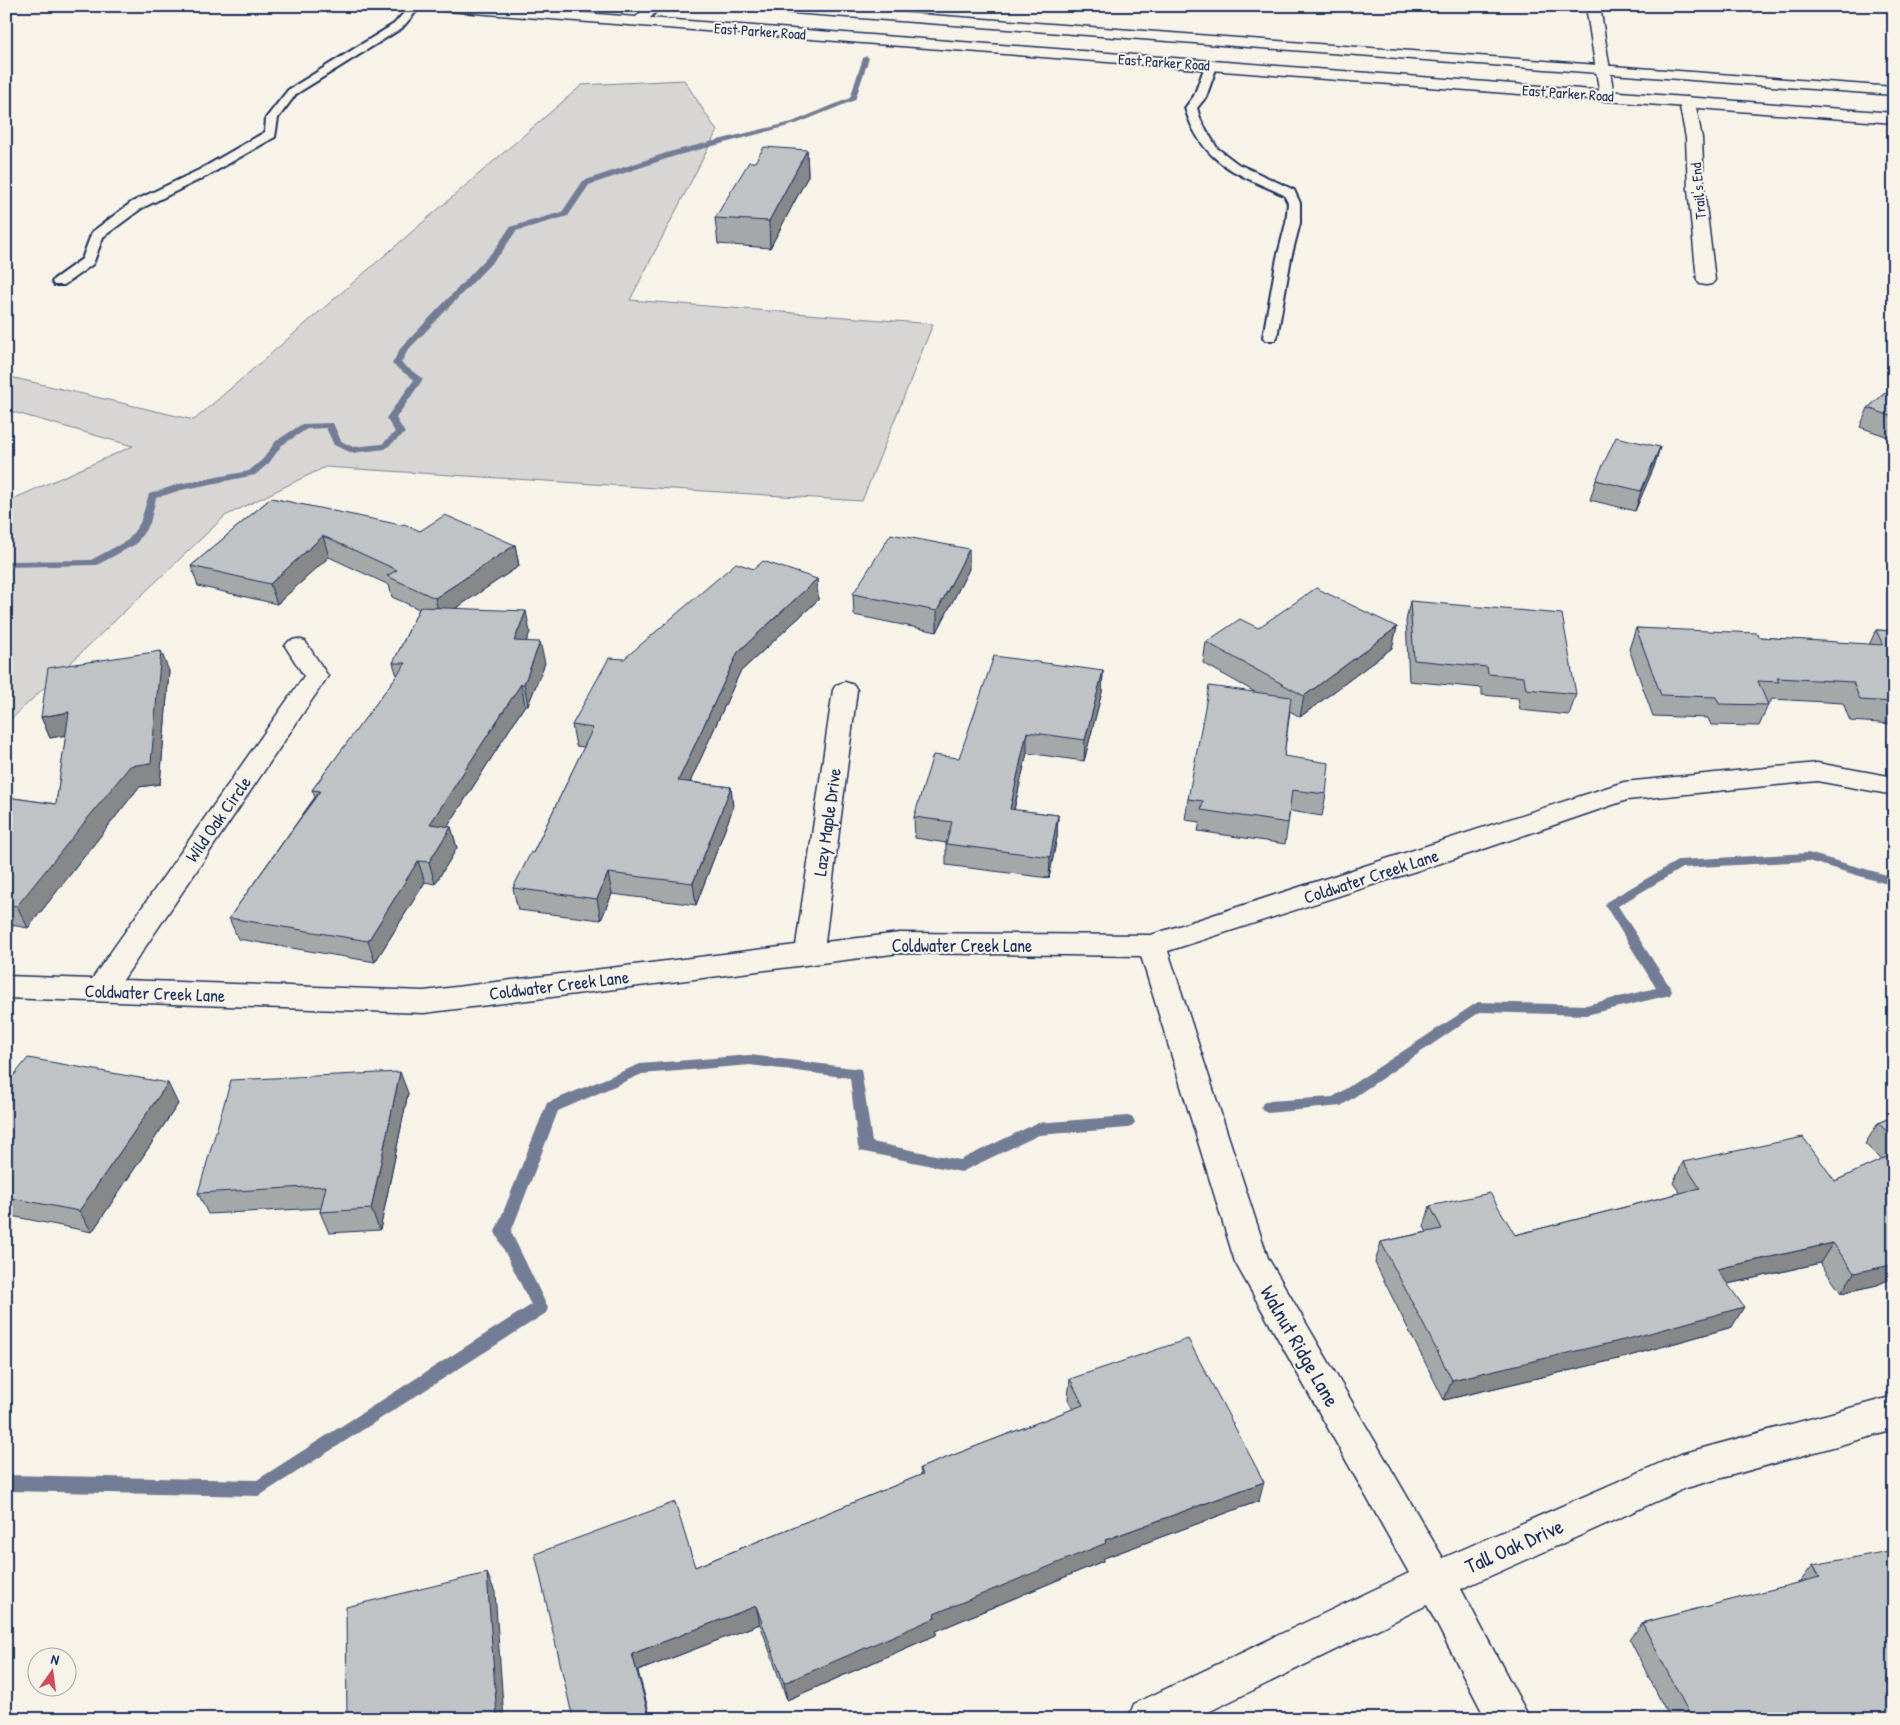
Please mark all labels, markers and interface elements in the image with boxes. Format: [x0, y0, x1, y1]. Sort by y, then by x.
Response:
street label: East Parker Road [713, 17, 807, 45]
street label: East Parker Road [1117, 48, 1211, 76]
street label: East Parker Road [1521, 79, 1615, 107]
street label: Trail's End [1685, 162, 1711, 220]
street label: Lazy Maple Drive [807, 766, 847, 878]
street label: Wild Oak Circle [179, 771, 257, 867]
street label: Coldwater Creek Lane [1300, 842, 1442, 910]
street label: Coldwater Creek Lane [892, 933, 1032, 958]
street label: Coldwater Creek Lane [488, 964, 630, 1006]
street label: Coldwater Creek Lane [84, 978, 226, 1008]
street label: Walnut Ridge Lane [1254, 1280, 1346, 1412]
street label: Tall Oak Drive [1460, 1511, 1568, 1581]
north arrow [28, 1648, 78, 1698]
text: N [49, 1649, 62, 1669]

